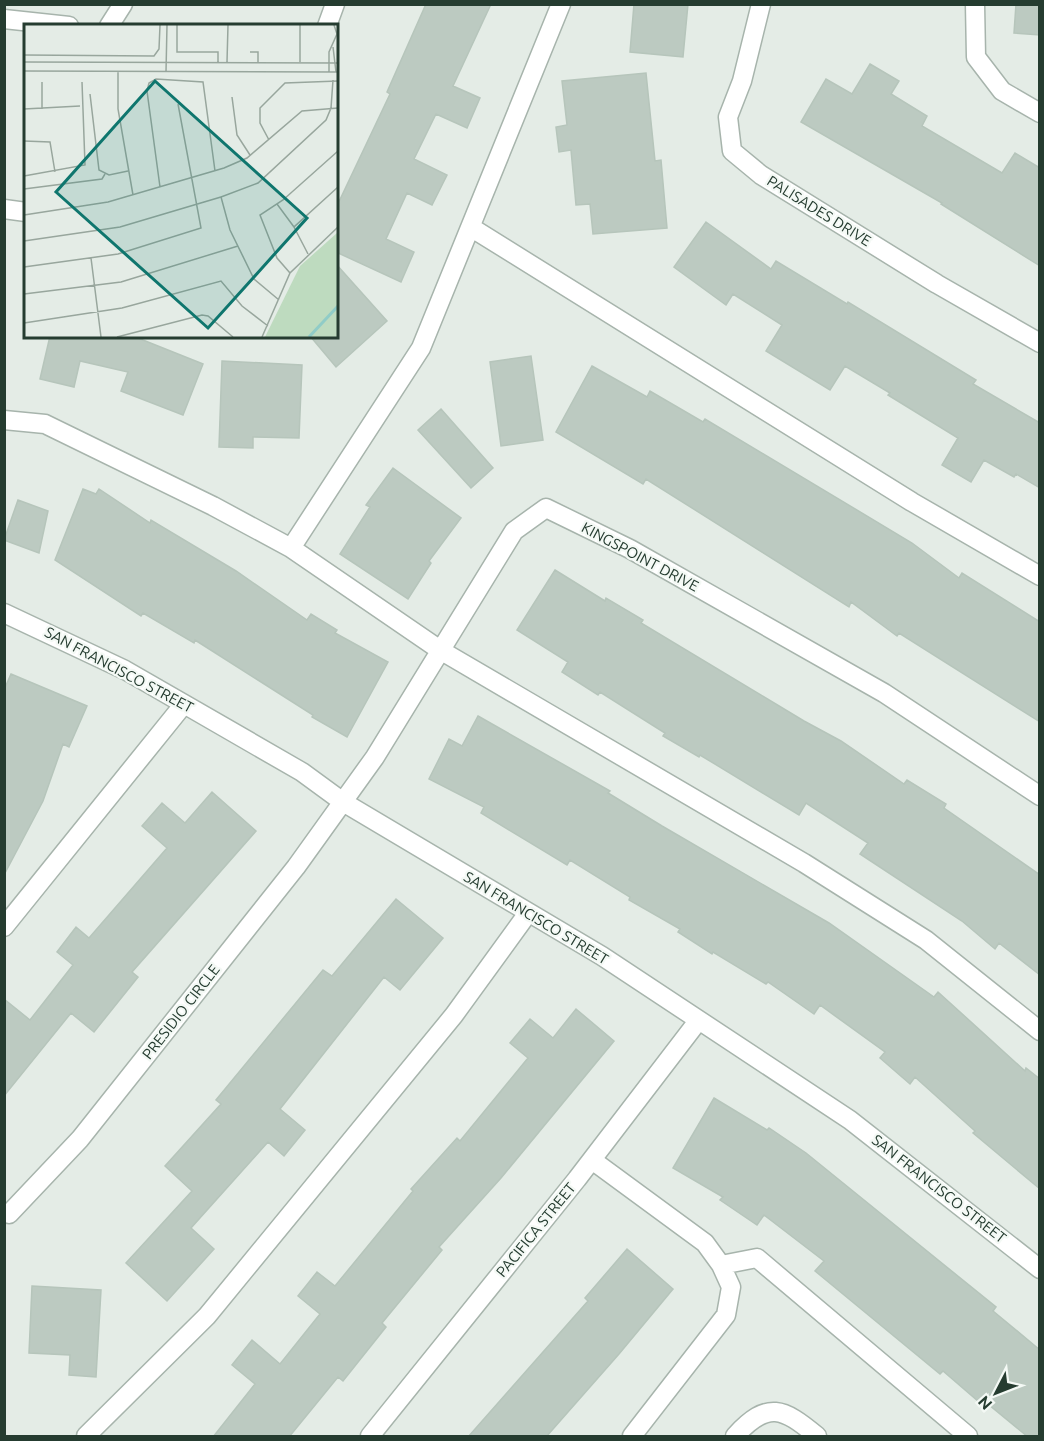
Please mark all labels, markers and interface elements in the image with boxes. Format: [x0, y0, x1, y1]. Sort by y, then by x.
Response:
inset map [24, 24, 338, 338]
street label: PALISADES DRIVE [764, 172, 874, 249]
street label: KINGSPOINT DRIVE [579, 519, 702, 595]
street label: SAN FRANCISCO STREET [42, 623, 197, 716]
street label: SAN FRANCISCO STREET [461, 868, 612, 968]
street label: PRESIDIO CIRCLE [138, 961, 223, 1062]
street label: SAN FRANCISCO STREET [869, 1131, 1010, 1247]
street label: PACIFICA STREET [492, 1179, 579, 1280]
north arrow [966, 1363, 1026, 1423]
text: N [974, 1393, 996, 1413]

